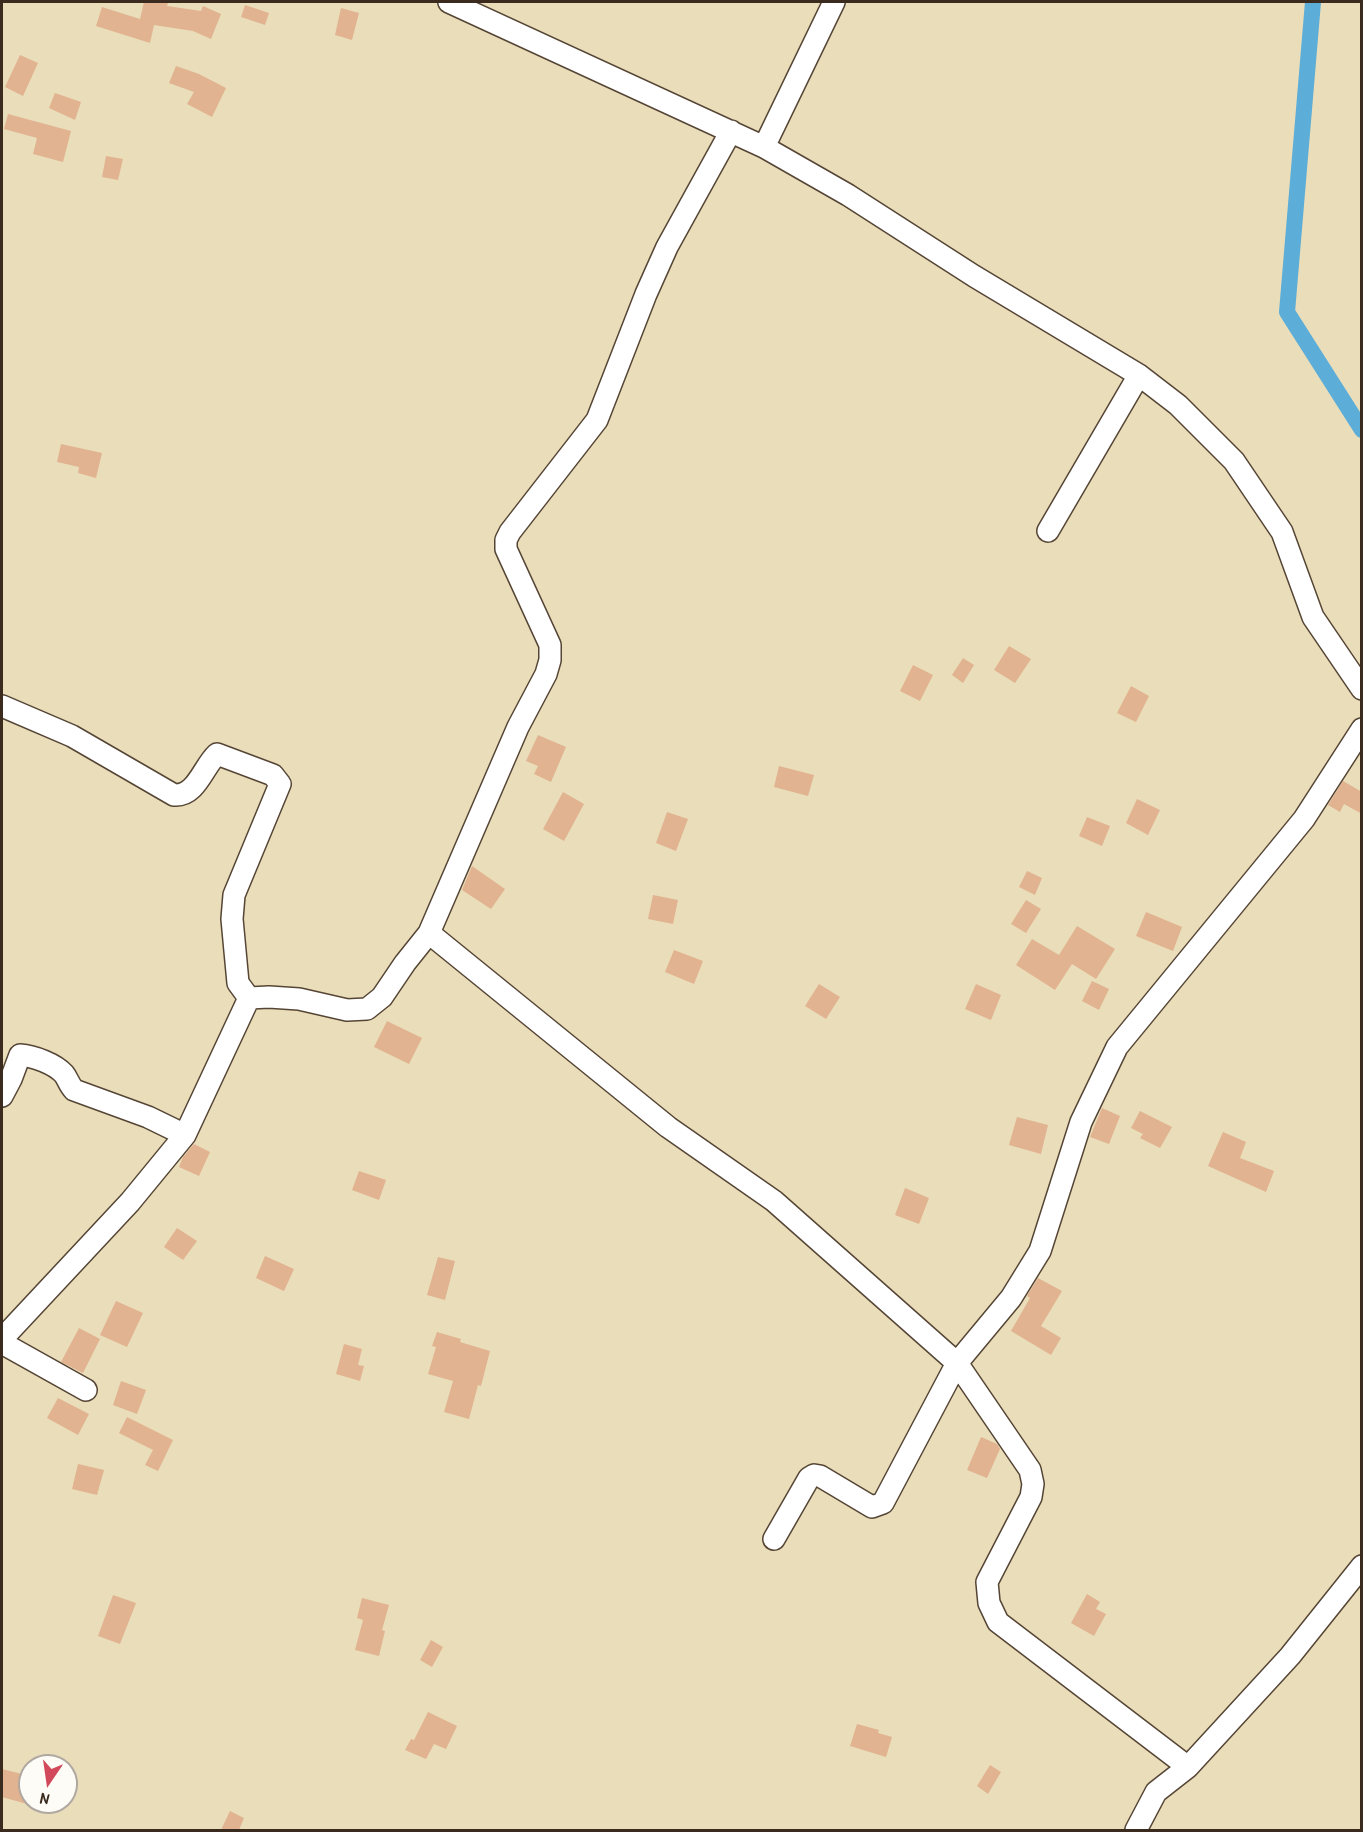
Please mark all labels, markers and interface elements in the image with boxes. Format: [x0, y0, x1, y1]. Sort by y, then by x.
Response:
north arrow [18, 1754, 78, 1814]
text: N [38, 1788, 51, 1811]

